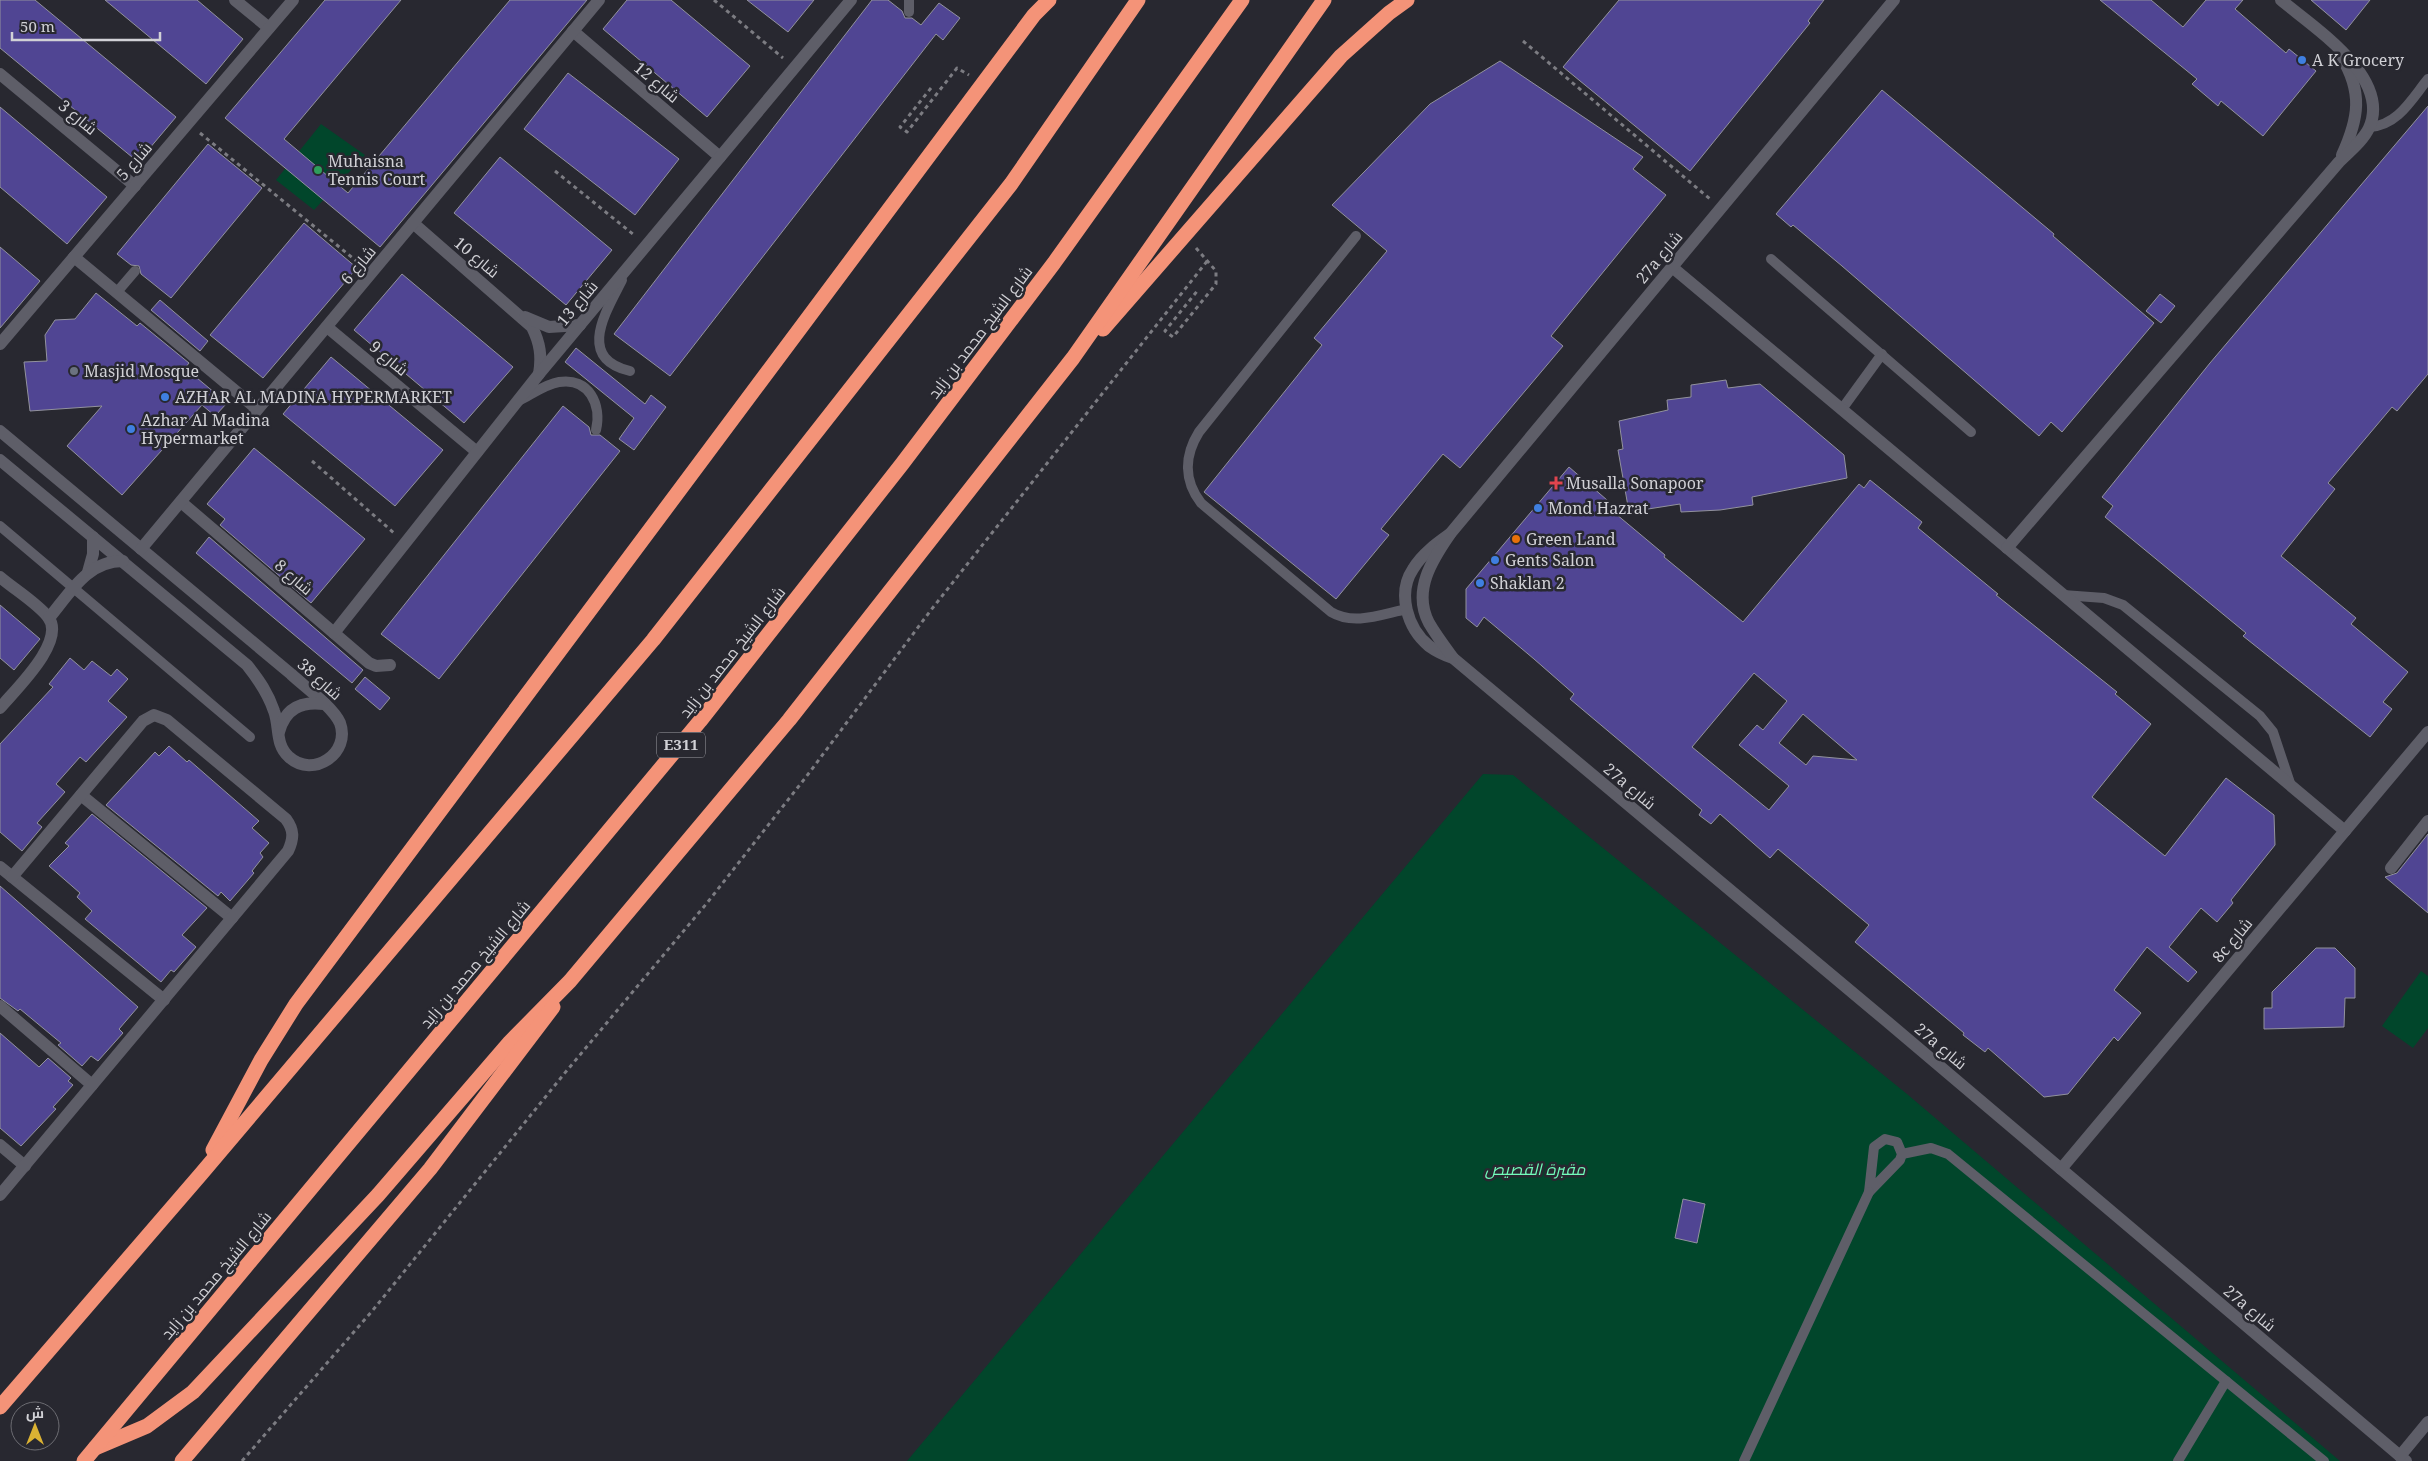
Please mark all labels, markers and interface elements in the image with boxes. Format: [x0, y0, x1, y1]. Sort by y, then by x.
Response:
scale bar [12, 10, 160, 42]
text: 50 m [20, 16, 55, 36]
place label: A K Grocery [2312, 49, 2405, 71]
marker: A K Grocery [2296, 54, 2308, 66]
street label: شارع 12 [629, 57, 684, 108]
street label: شارع 3 [53, 94, 102, 140]
street label: شارع 5 [111, 137, 158, 186]
place label: Muhaisna Tennis Court [328, 150, 425, 190]
marker: Muhaisna Tennis Court [312, 164, 324, 176]
street label: 27a شارع [1631, 226, 1688, 288]
street label: شارع 10 [449, 232, 504, 283]
street label: شارع 6 [335, 241, 381, 290]
street label: شارع الشيخ محمد بن زايد [923, 261, 1038, 403]
street label: شارع 13 [552, 276, 603, 331]
street label: شارع 9 [364, 335, 413, 381]
place label: Masjid Mosque [84, 360, 199, 382]
marker: Masjid Mosque [68, 365, 80, 377]
place label: AZHAR AL MADINA HYPERMARKET [175, 386, 452, 408]
marker: AZHAR AL MADINA HYPERMARKET [159, 391, 171, 403]
place label: Azhar Al Madina Hypermarket [141, 409, 270, 449]
marker: Azhar Al Madina Hypermarket [125, 423, 137, 435]
place label: Musalla Sonapoor [1566, 472, 1704, 494]
marker: Musalla Sonapoor [1550, 477, 1562, 489]
place label: Mond Hazrat [1548, 497, 1649, 519]
marker: Mond Hazrat [1532, 502, 1544, 514]
place label: Green Land [1526, 528, 1616, 550]
marker: Green Land [1510, 533, 1522, 545]
place label: Gents Salon [1505, 549, 1595, 571]
street label: شارع 8 [269, 554, 318, 601]
marker: Gents Salon [1489, 554, 1501, 566]
place label: Shaklan 2 [1490, 572, 1565, 594]
marker: Shaklan 2 [1474, 577, 1486, 589]
street label: شارع الشيخ محمد بن زايد [674, 582, 791, 723]
street label: شارع 38 [292, 653, 347, 706]
road number: E311 [657, 732, 705, 758]
street label: 27a شارع [1599, 758, 1661, 815]
street label: شارع الشيخ محمد بن زايد [415, 895, 536, 1033]
street label: 8c شارع [2207, 913, 2258, 968]
street label: 27a شارع [1910, 1018, 1972, 1075]
park label: مقبرة القصيص [1485, 1158, 1586, 1180]
street label: شارع الشيخ محمد بن زايد [156, 1206, 277, 1344]
street label: 27a شارع [2219, 1280, 2281, 1337]
north arrow [10, 1401, 60, 1451]
text: ش [26, 1403, 44, 1422]

